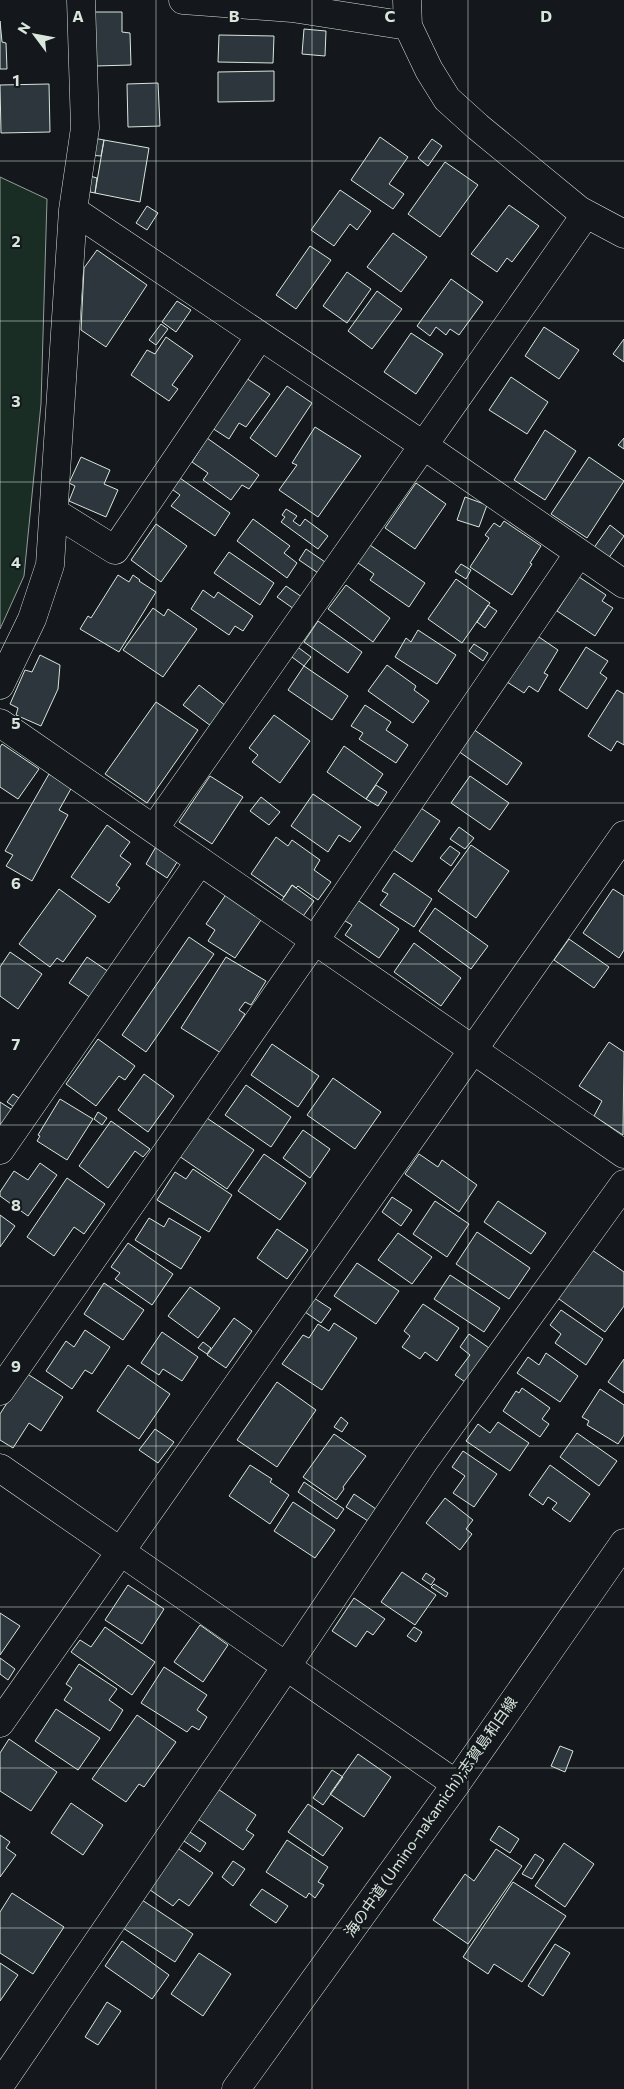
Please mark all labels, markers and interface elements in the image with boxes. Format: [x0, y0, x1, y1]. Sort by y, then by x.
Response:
text: A [72, 6, 84, 25]
text: B [229, 6, 240, 25]
text: C [385, 6, 396, 25]
text: D [540, 6, 552, 25]
north arrow [10, 10, 60, 60]
text: N [14, 19, 34, 37]
text: 1 [12, 70, 20, 89]
text: 2 [11, 231, 21, 250]
text: 3 [11, 391, 21, 410]
text: 4 [11, 552, 21, 571]
text: 5 [11, 713, 21, 732]
text: 6 [11, 873, 21, 892]
text: 7 [12, 1034, 21, 1053]
text: 8 [11, 1195, 21, 1214]
text: 9 [11, 1356, 21, 1375]
street label: 海の中道 (Umino-nakamichi);志賀島和白線 [340, 1693, 520, 1940]

